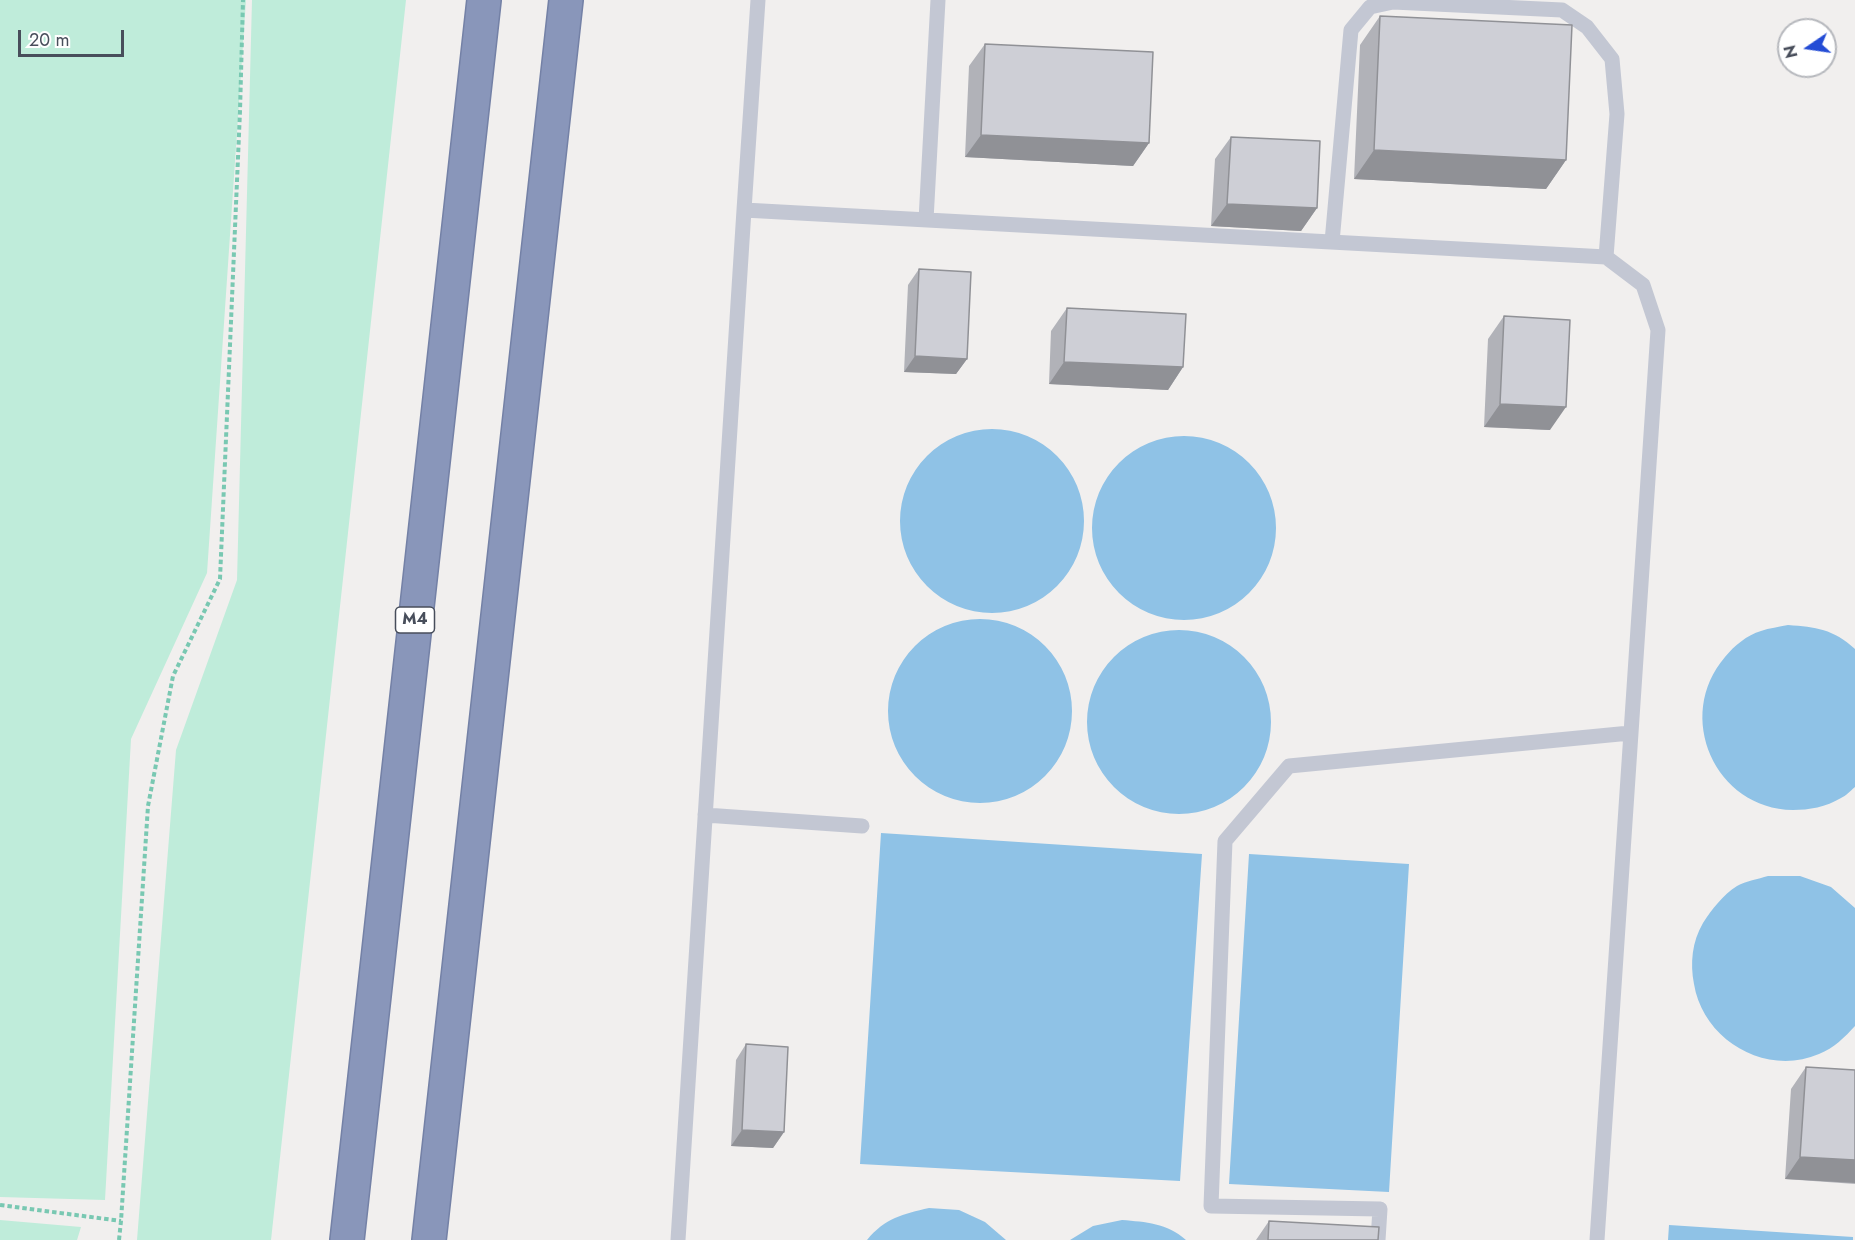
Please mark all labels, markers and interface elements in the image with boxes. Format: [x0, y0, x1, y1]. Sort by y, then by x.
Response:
scale bar [21, 18, 128, 56]
north arrow [1777, 18, 1837, 78]
text: 20 m [29, 27, 69, 53]
text: N [1778, 43, 1804, 60]
road number: M4 [396, 607, 434, 633]

